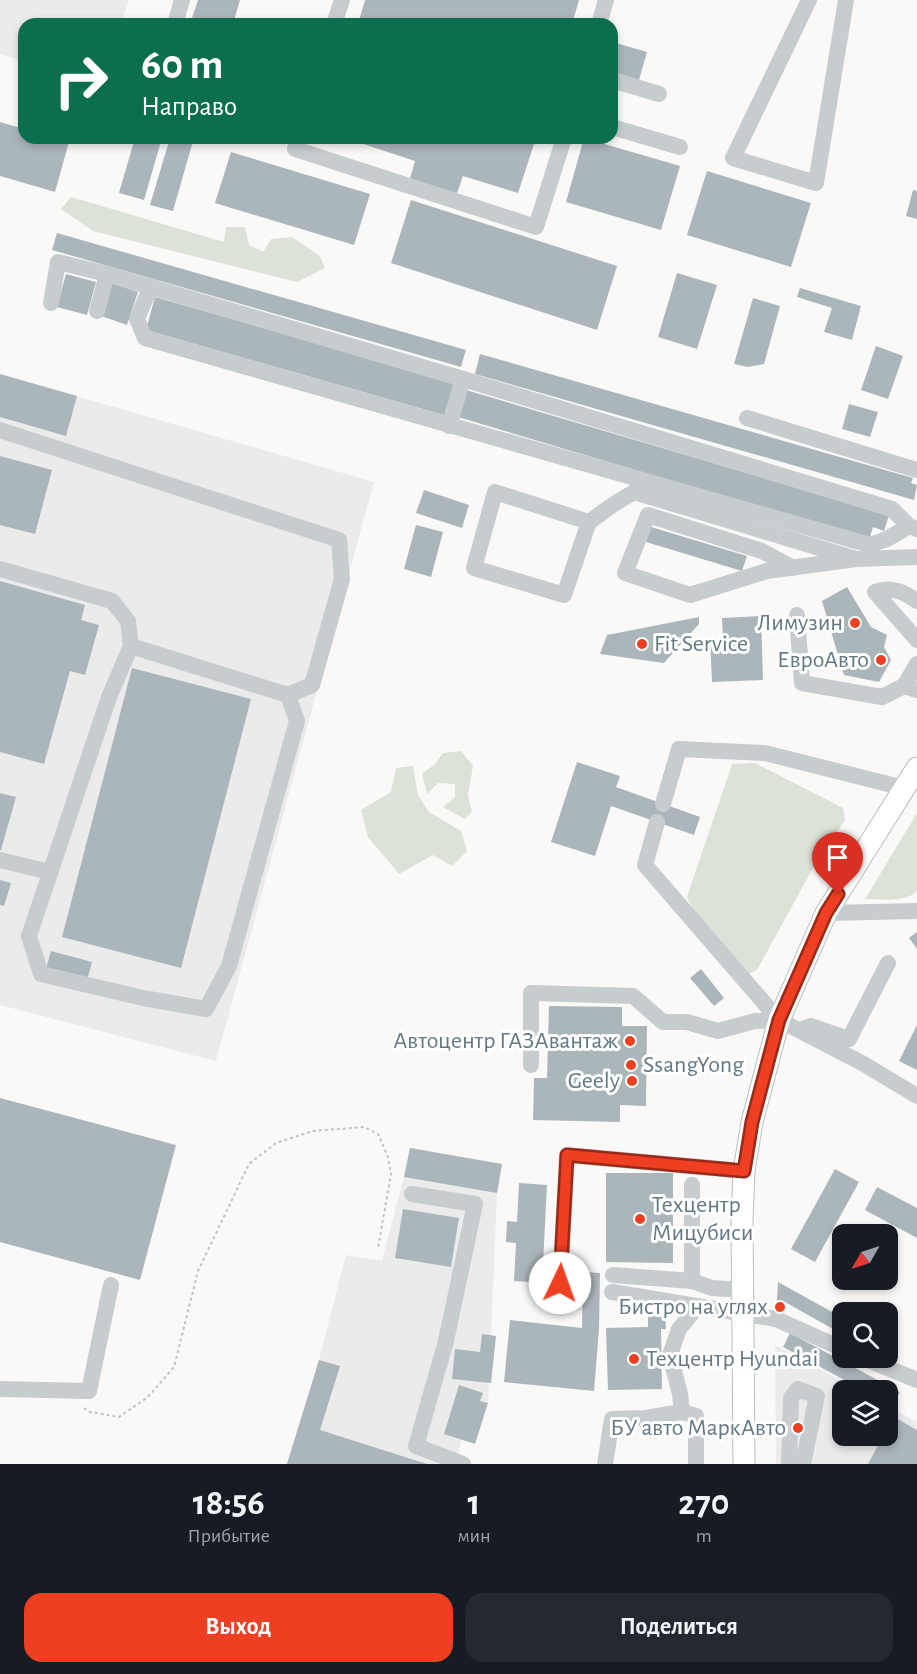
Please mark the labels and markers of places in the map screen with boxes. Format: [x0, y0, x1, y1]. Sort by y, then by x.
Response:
place label: Лимузин [757, 611, 843, 635]
marker: Лимузин [848, 616, 862, 630]
place label: Fit Service [654, 632, 748, 656]
marker: Fit Service [635, 637, 649, 651]
place label: ЕвроАвто [777, 648, 869, 672]
marker: ЕвроАвто [874, 653, 888, 667]
pin [812, 832, 863, 894]
place label: Автоцентр ГАЗАвантаж [393, 1029, 618, 1053]
marker: Автоцентр ГАЗАвантаж [623, 1034, 637, 1048]
place label: SsangYong [643, 1053, 744, 1077]
marker: SsangYong [624, 1058, 638, 1072]
place label: Geely [568, 1069, 620, 1093]
marker: Geely [625, 1074, 639, 1088]
place label: Техцентр Мицубиси [652, 1193, 754, 1245]
marker: Техцентр Мицубиси [633, 1212, 647, 1226]
place label: Бистро на углях [618, 1295, 768, 1319]
marker: Бистро на углях [773, 1300, 787, 1314]
place label: Техцентр Hyundai [646, 1347, 818, 1371]
marker: Техцентр Hyundai [627, 1352, 641, 1366]
place label: БУ авто МаркАвто [610, 1416, 786, 1440]
marker: БУ авто МаркАвто [791, 1421, 805, 1435]

